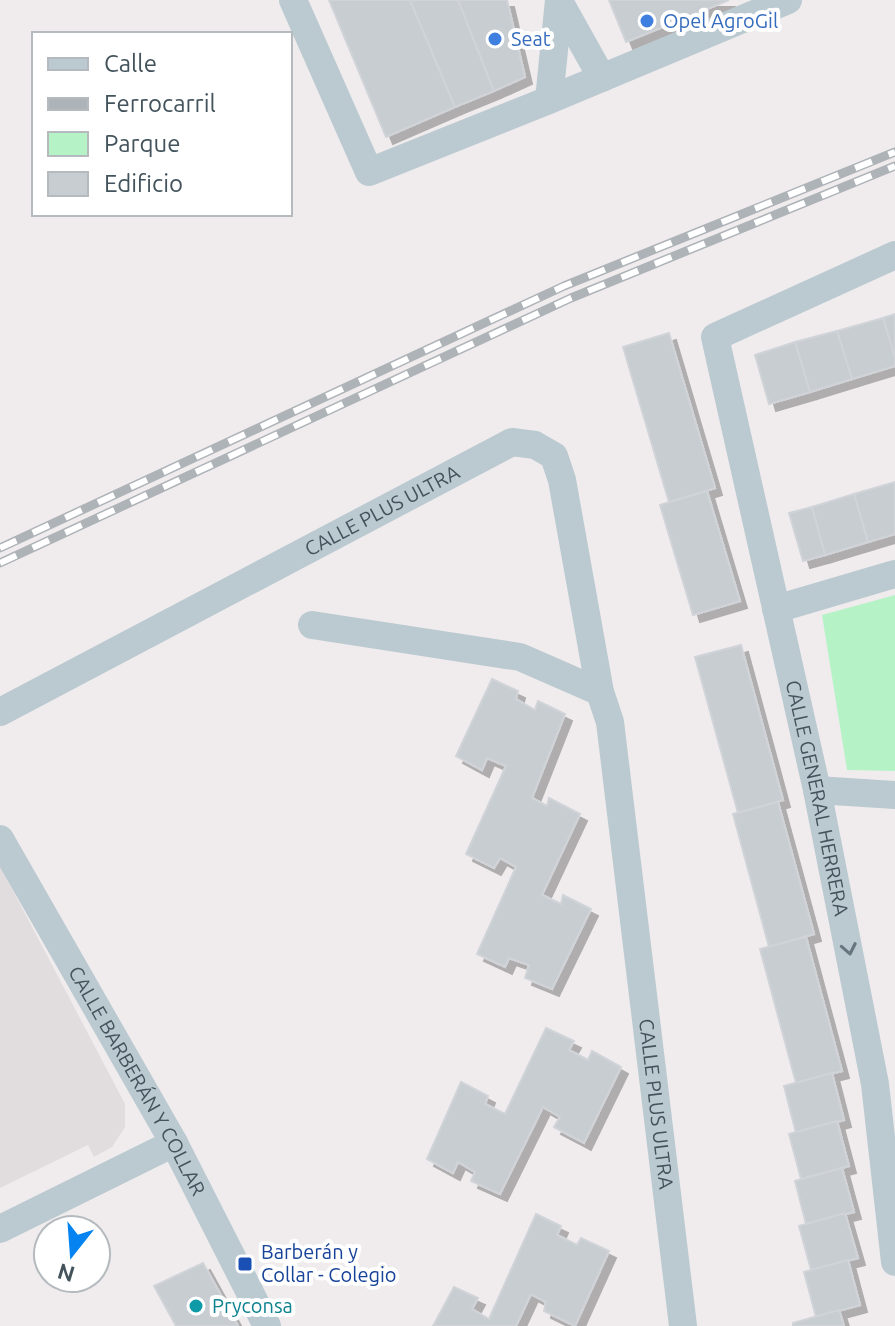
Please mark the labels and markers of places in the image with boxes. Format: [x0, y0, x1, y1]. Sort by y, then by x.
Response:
place label: Opel AgroGil [663, 9, 778, 32]
marker: Opel AgroGil [638, 12, 656, 30]
place label: Seat [511, 27, 551, 50]
marker: Seat [486, 30, 504, 48]
place label: Barberán y Collar - Colegio [261, 1240, 397, 1286]
marker: Barberán y Collar - Colegio [236, 1255, 254, 1273]
place label: Pryconsa [212, 1294, 293, 1317]
marker: Pryconsa [187, 1297, 205, 1315]

